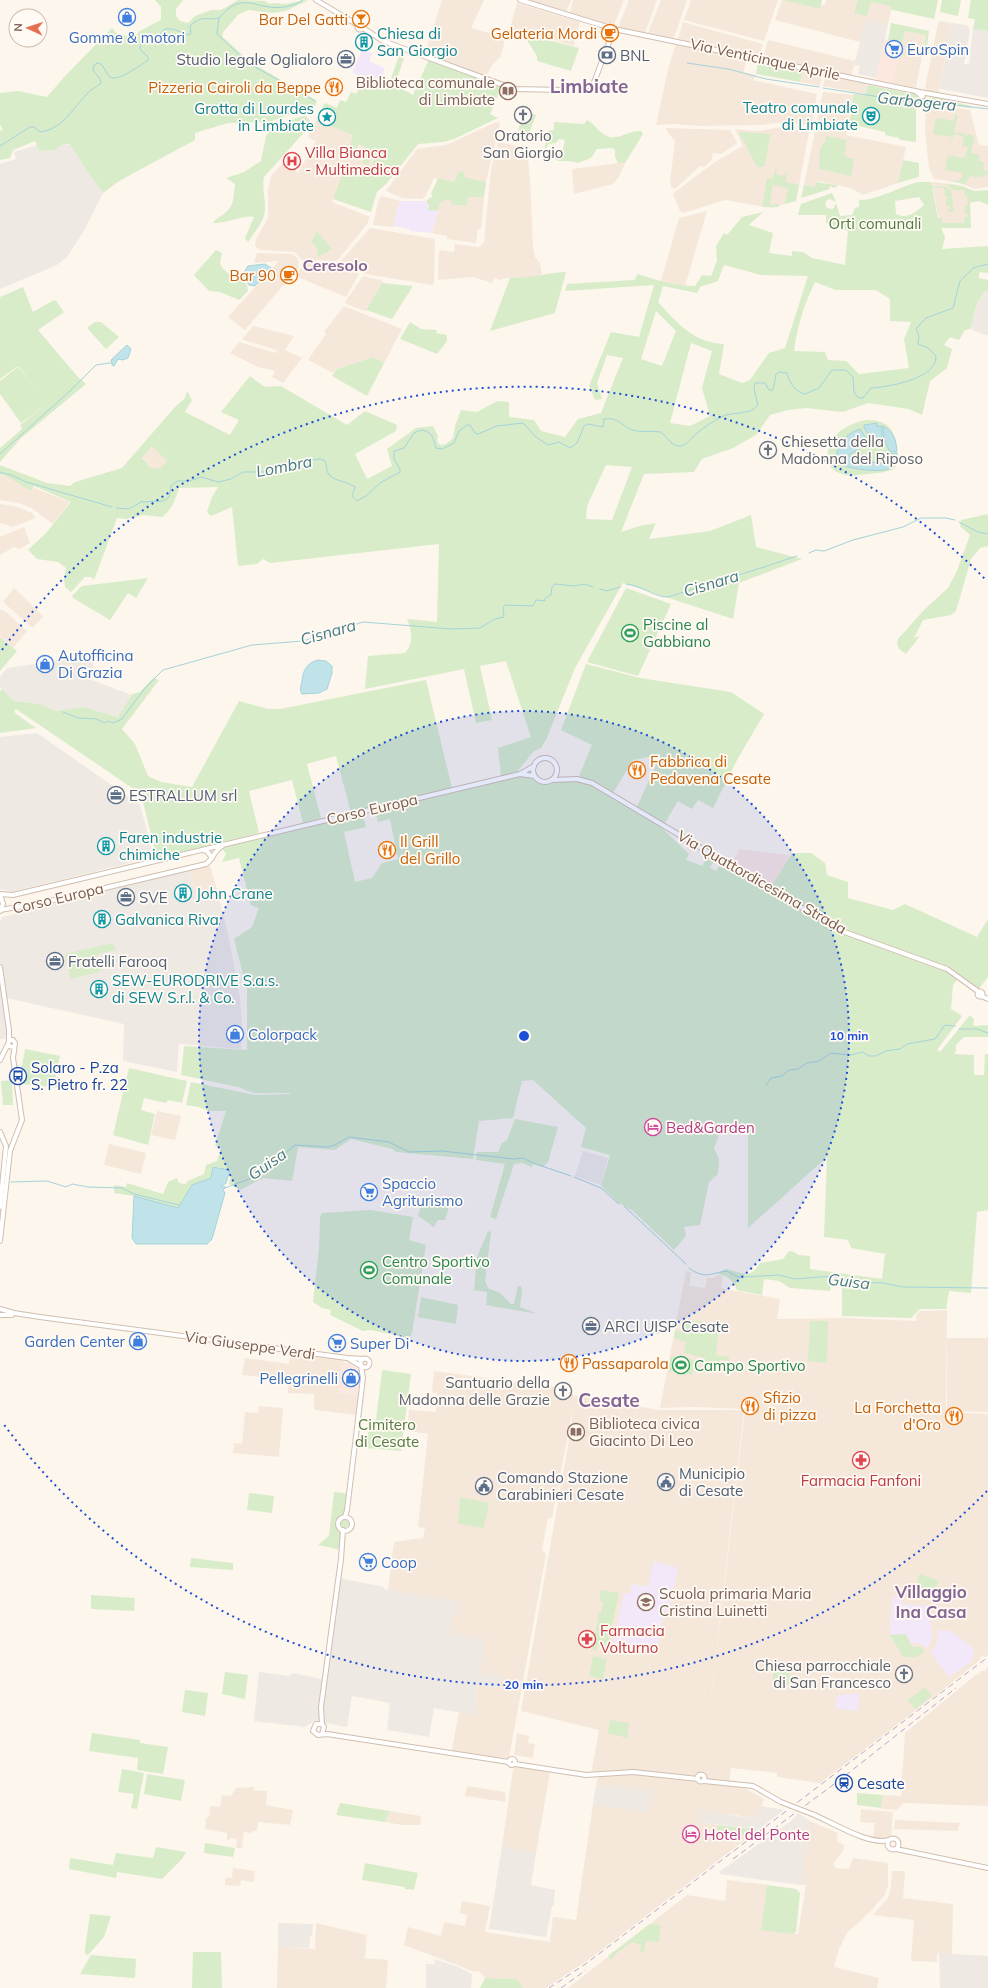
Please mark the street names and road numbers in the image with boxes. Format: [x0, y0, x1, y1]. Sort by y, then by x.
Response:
street label: Via Venticinque Aprile [688, 34, 842, 84]
street label: Corso Europa [325, 789, 419, 829]
street label: Via Quattordicesima Strada [674, 826, 850, 938]
street label: Corso Europa [11, 878, 105, 918]
street label: Via Giuseppe Verdi [184, 1326, 316, 1364]

